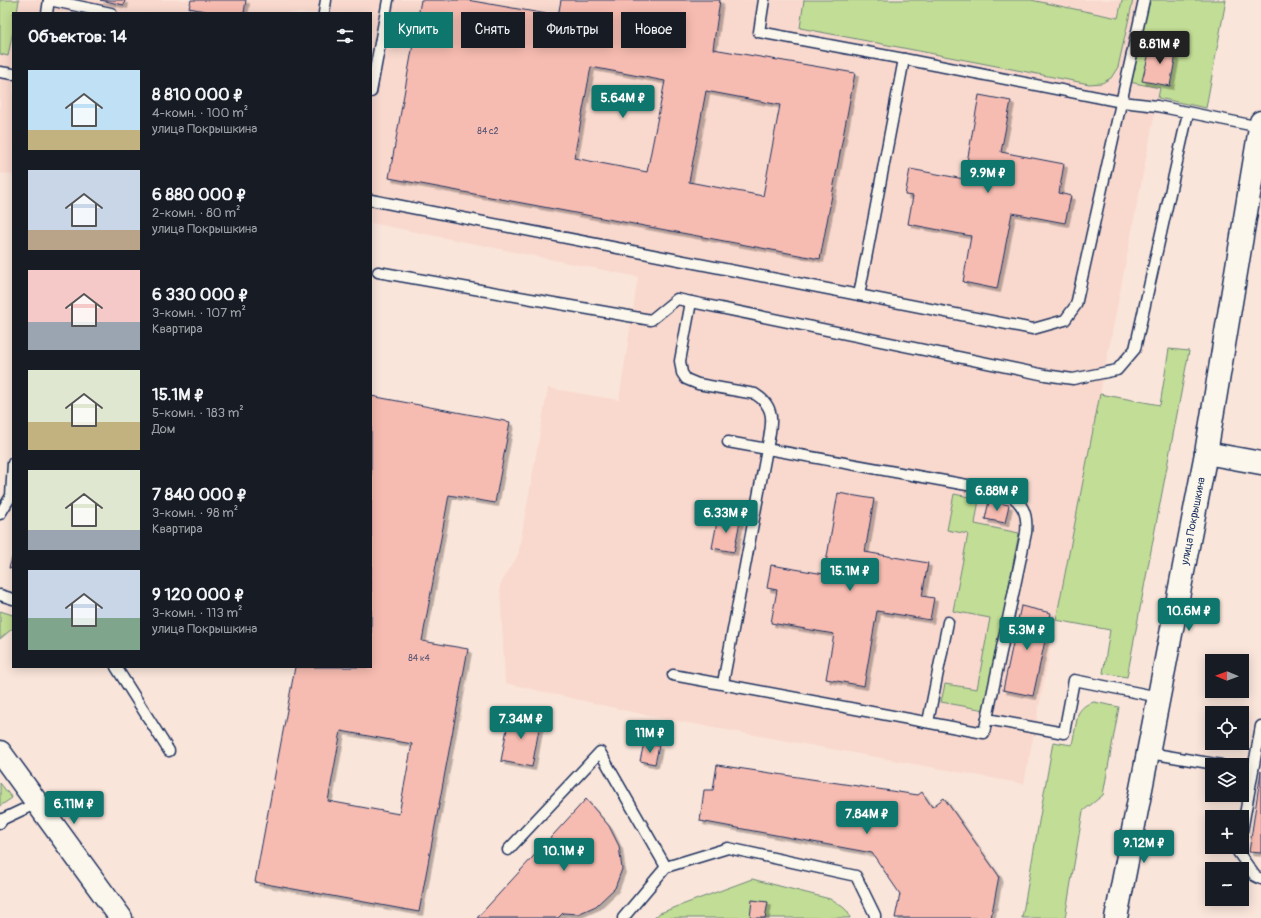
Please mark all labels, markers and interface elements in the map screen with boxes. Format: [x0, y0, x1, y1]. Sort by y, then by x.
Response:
chip: Купить [384, 12, 453, 48]
chip: Снять [461, 12, 525, 48]
chip: Фильтры [533, 12, 613, 48]
chip: Новое [621, 12, 686, 48]
icon: filters [334, 25, 356, 47]
text: Объектов: 14 [28, 26, 127, 47]
pin: 8.81M ₽ [1123, 31, 1197, 65]
text: 8.81M ₽ [1139, 36, 1181, 52]
text: 8 810 000 ₽ [152, 84, 244, 105]
pin: 5.64M ₽ [586, 85, 660, 119]
icon: home [60, 86, 108, 134]
text: 5.64M ₽ [601, 90, 645, 106]
text: 4-комн. · 100 m² [152, 105, 248, 121]
text: улица Покрышкина [152, 121, 257, 137]
house number: 84 с2 [477, 126, 499, 137]
pin: 9.9M ₽ [955, 160, 1021, 194]
text: 9.9M ₽ [970, 165, 1006, 181]
text: 6 880 000 ₽ [152, 184, 247, 205]
icon: home [60, 186, 108, 234]
text: 2-комн. · 80 m² [152, 205, 240, 221]
text: улица Покрышкина [152, 221, 257, 237]
text: 6 330 000 ₽ [152, 284, 249, 305]
icon: home [60, 286, 108, 334]
text: 3-комн. · 107 m² [152, 305, 246, 321]
text: Квартира [152, 321, 203, 337]
text: 15.1M ₽ [152, 384, 204, 405]
icon: home [60, 386, 108, 434]
text: 5-комн. · 183 m² [152, 405, 244, 421]
text: Дом [152, 421, 175, 437]
street label: улица Покрышкина [1178, 476, 1208, 567]
pin: 6.88M ₽ [960, 478, 1034, 512]
text: 6.88M ₽ [975, 483, 1019, 499]
text: 7 840 000 ₽ [152, 484, 247, 505]
icon: home [60, 486, 108, 534]
pin: 6.33M ₽ [689, 500, 763, 534]
text: 3-комн. · 98 m² [152, 505, 238, 521]
text: 6.33M ₽ [704, 505, 748, 521]
text: Квартира [152, 521, 203, 537]
pin: 15.1M ₽ [813, 558, 887, 592]
text: 15.1M ₽ [830, 563, 870, 579]
text: 9 120 000 ₽ [152, 584, 245, 605]
icon: home [60, 586, 108, 634]
pin: 10.6M ₽ [1152, 598, 1226, 632]
text: 10.6M ₽ [1167, 603, 1211, 619]
text: 3-комн. · 113 m² [152, 605, 242, 621]
pin: 5.3M ₽ [994, 617, 1060, 651]
text: улица Покрышкина [152, 621, 257, 637]
text: 5.3M ₽ [1008, 622, 1046, 638]
house number: 84 к4 [408, 653, 431, 664]
north arrow [1205, 654, 1249, 698]
map controls [1205, 654, 1249, 906]
pin: 7.34M ₽ [484, 706, 558, 740]
button: locate [1205, 706, 1249, 750]
text: 7.34M ₽ [499, 711, 543, 727]
pin: 11M ₽ [622, 720, 678, 754]
text: 11M ₽ [635, 725, 665, 741]
button: layers [1205, 758, 1249, 802]
pin: 6.11M ₽ [37, 791, 111, 825]
text: 6.11M ₽ [54, 796, 94, 812]
pin: 7.84M ₽ [830, 801, 904, 835]
text: 7.84M ₽ [845, 806, 889, 822]
button: + [1205, 810, 1249, 854]
pin: 9.12M ₽ [1107, 830, 1181, 864]
text: 9.12M ₽ [1123, 835, 1165, 851]
pin: 10.1M ₽ [527, 838, 601, 872]
text: 10.1M ₽ [543, 843, 585, 859]
button: − [1205, 862, 1249, 906]

